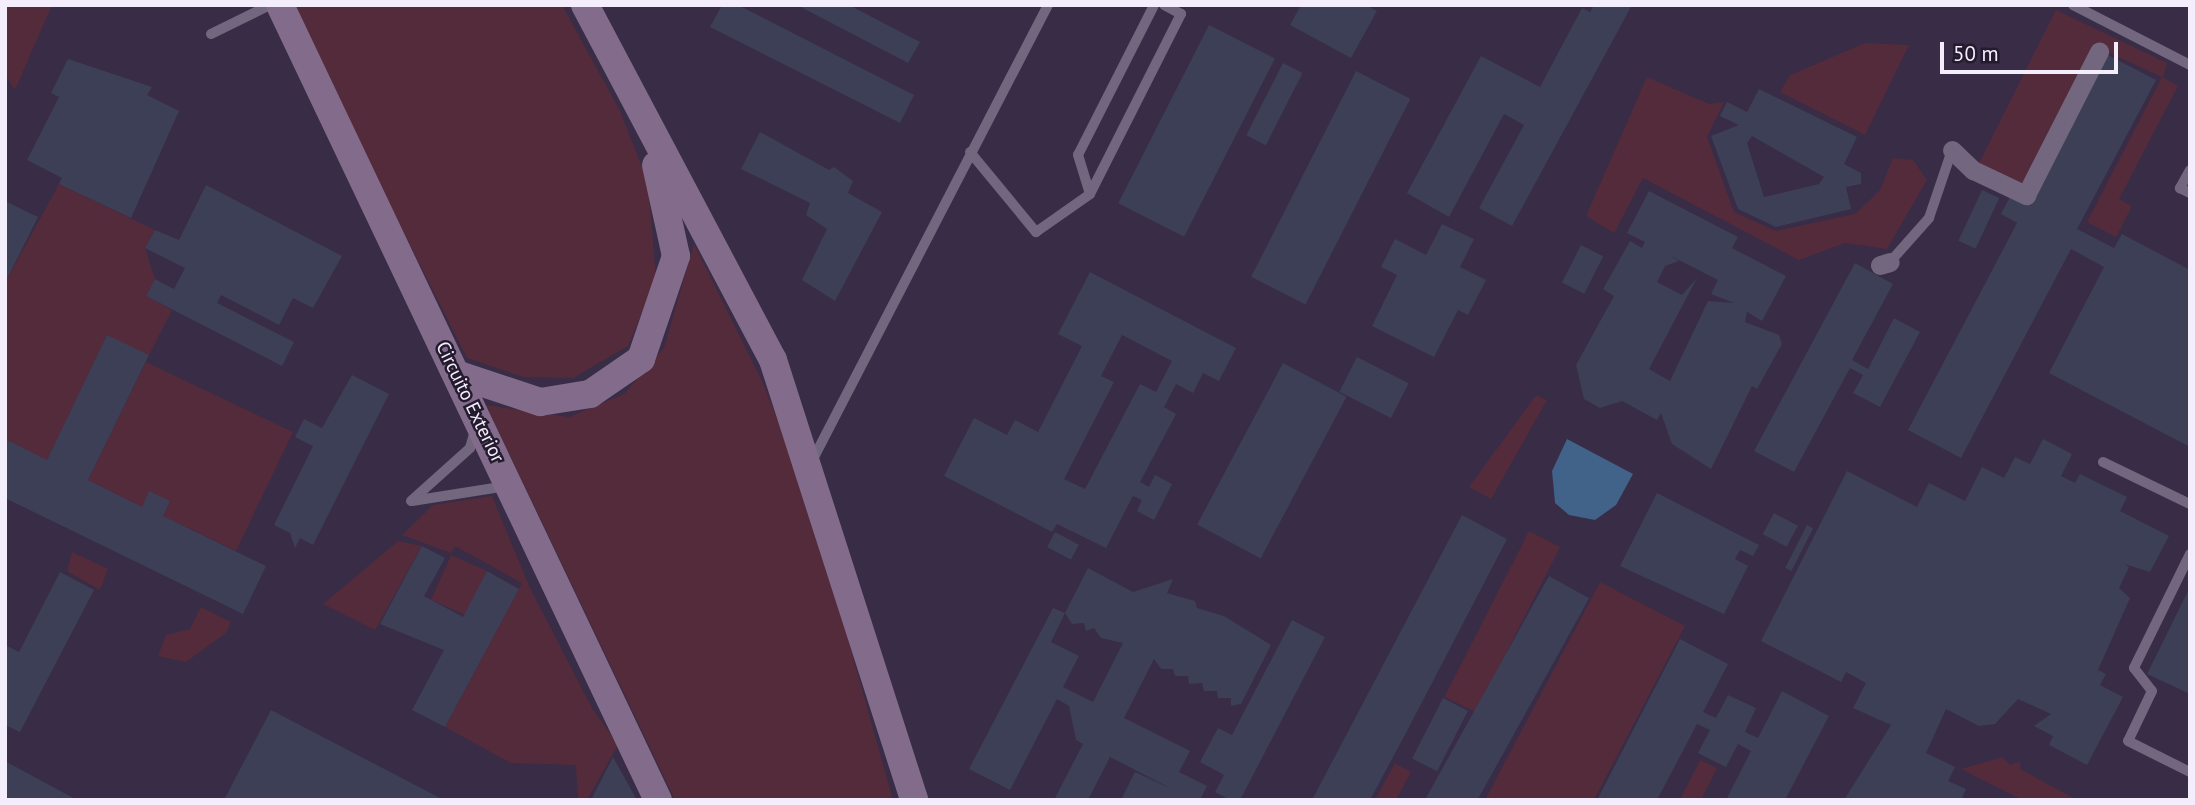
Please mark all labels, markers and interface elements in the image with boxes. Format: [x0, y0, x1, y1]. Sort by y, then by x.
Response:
scale bar [1943, 28, 2122, 72]
text: 50 m [1953, 40, 1999, 67]
street label: Circuito Exterior [431, 338, 509, 466]

